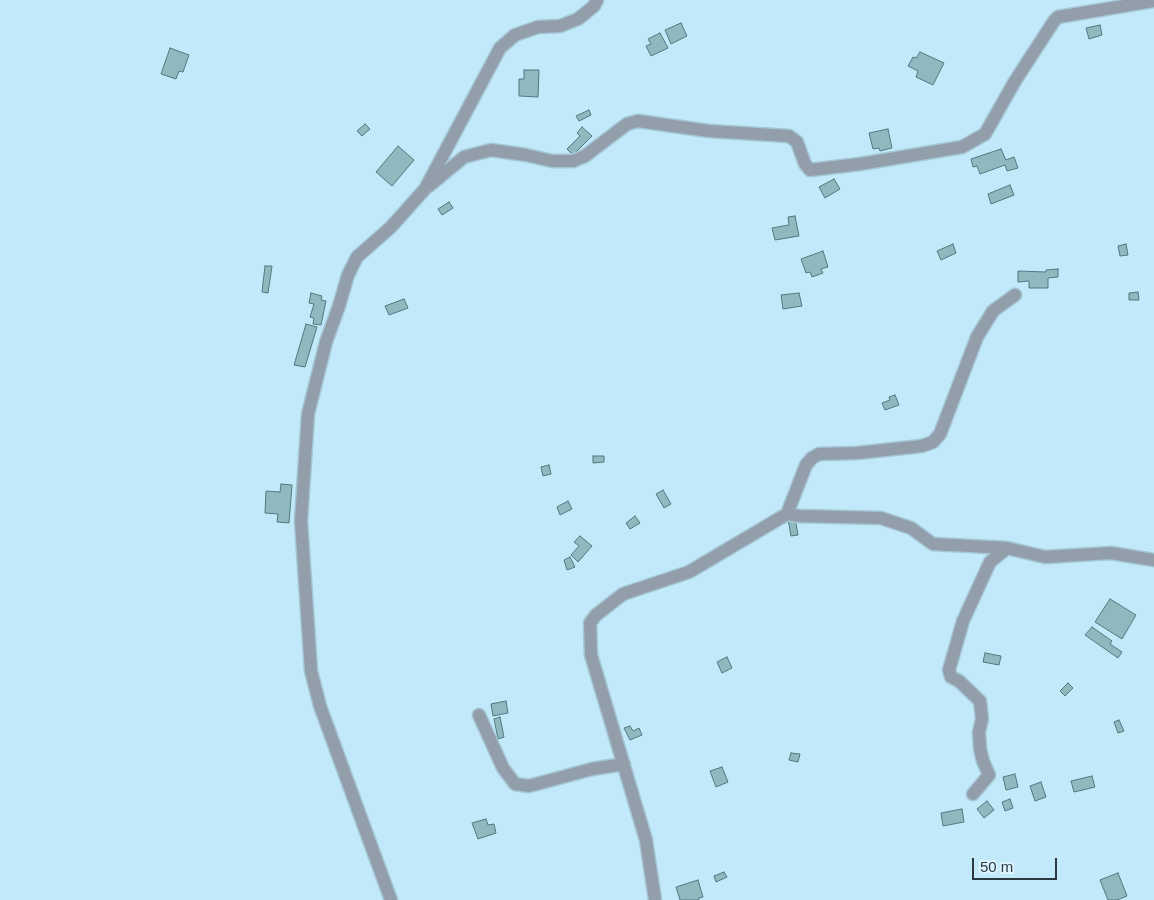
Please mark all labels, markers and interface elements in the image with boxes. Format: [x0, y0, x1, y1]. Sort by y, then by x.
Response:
scale bar [974, 848, 1059, 880]
text: 50 m [980, 858, 1013, 875]

